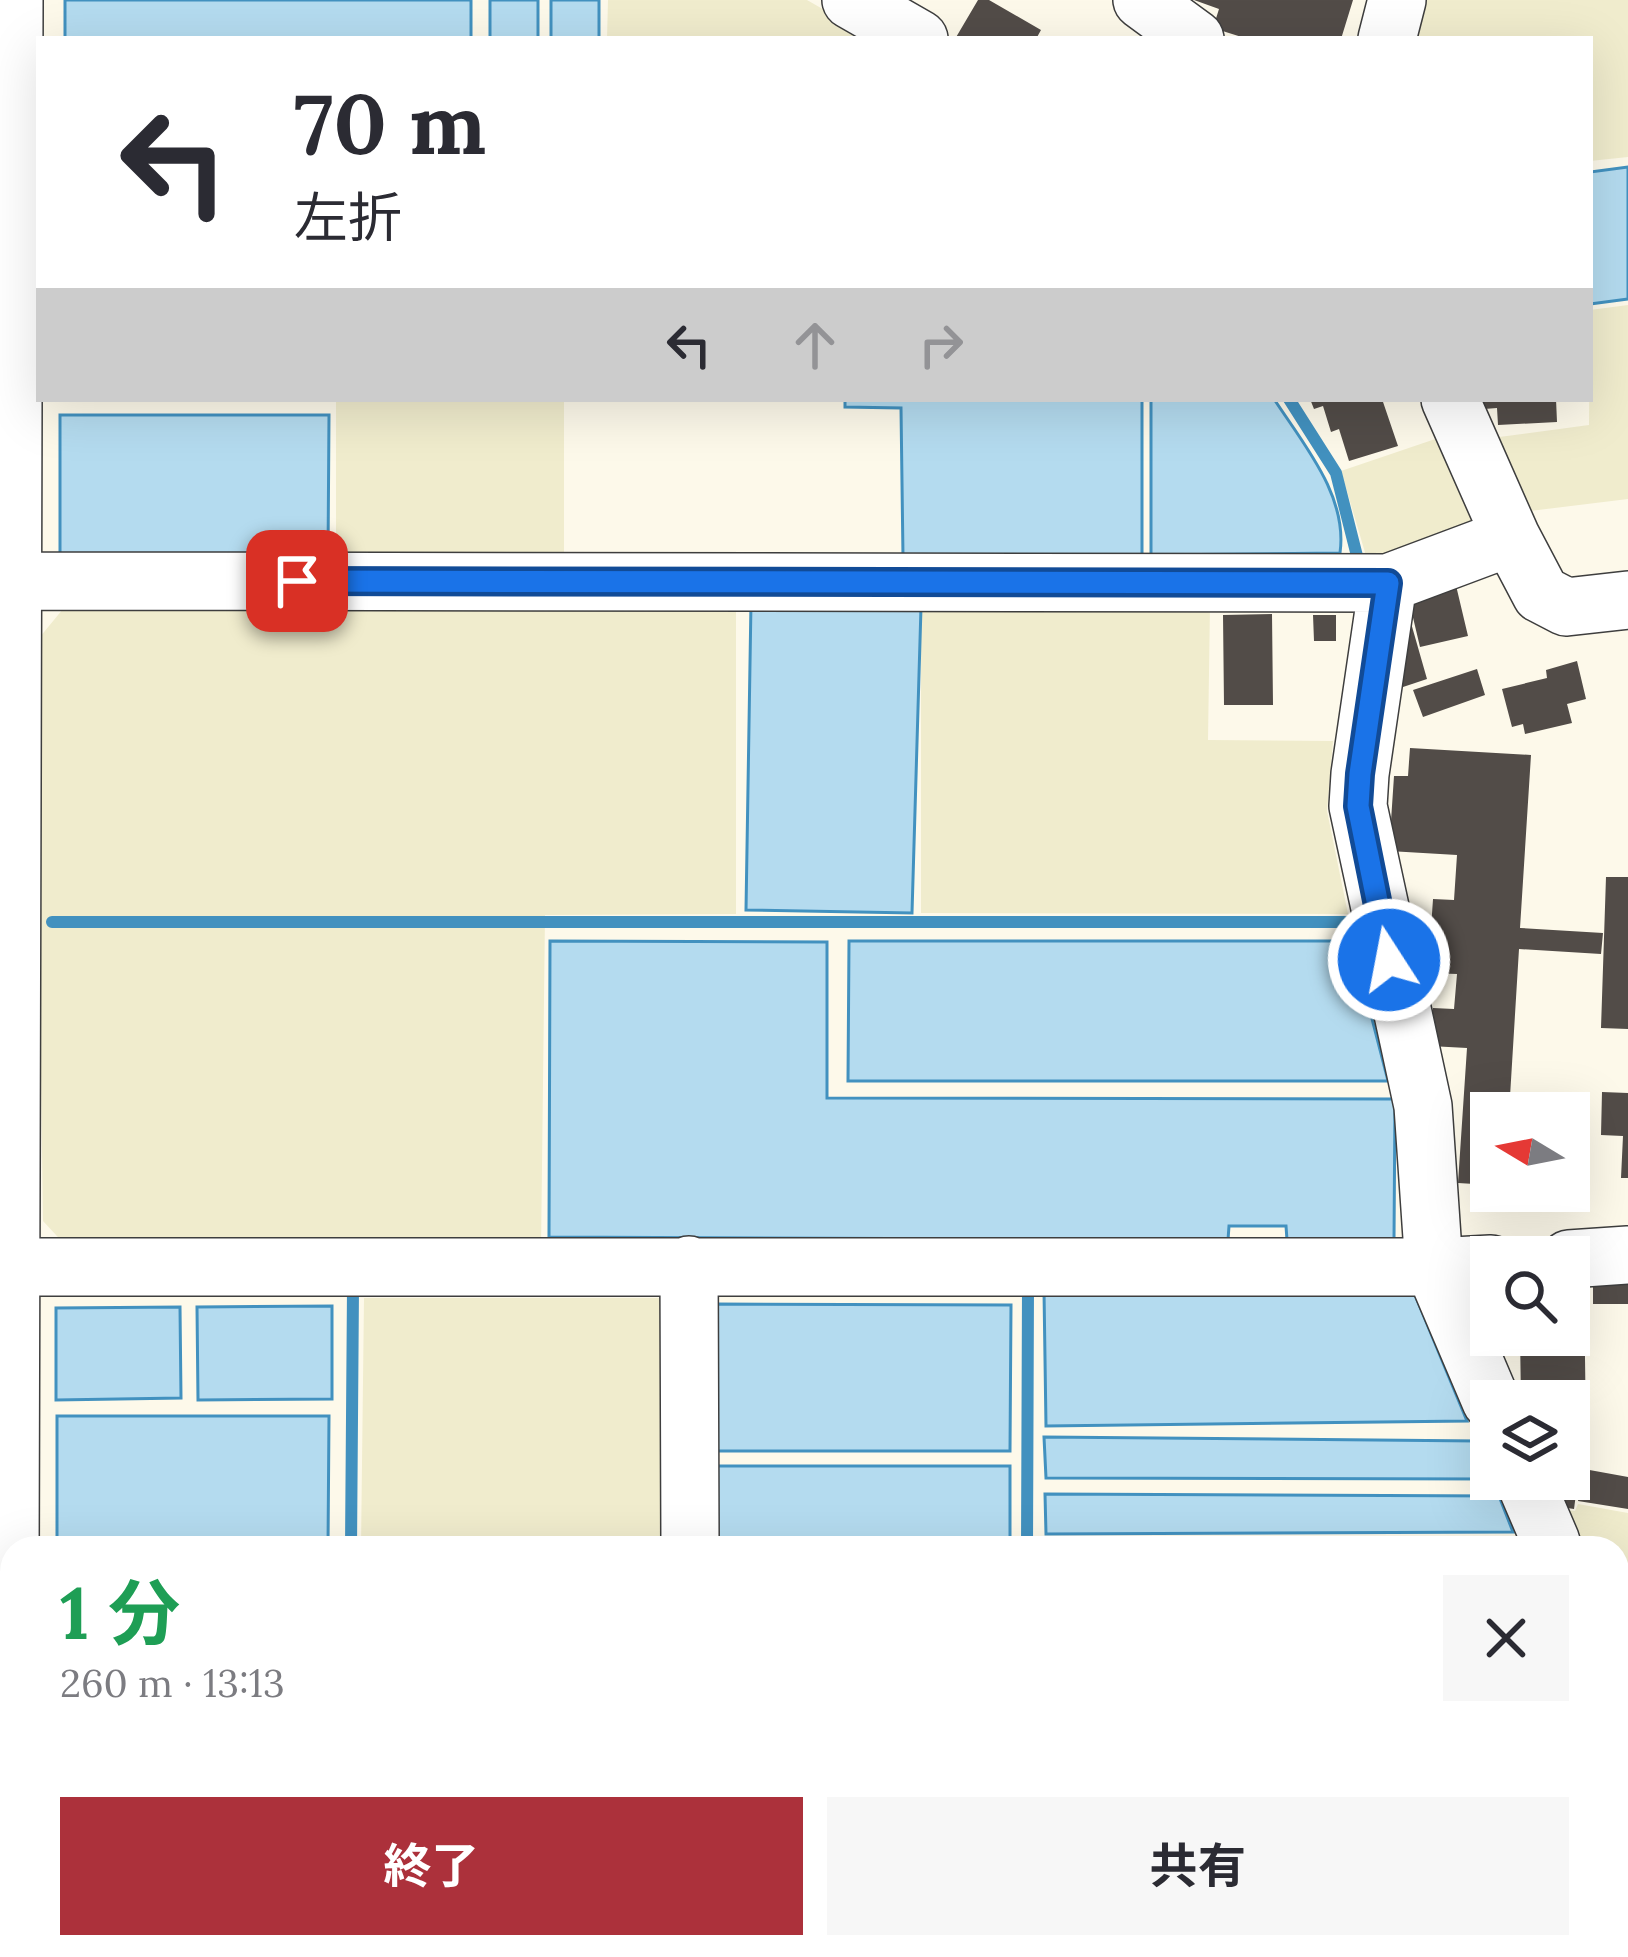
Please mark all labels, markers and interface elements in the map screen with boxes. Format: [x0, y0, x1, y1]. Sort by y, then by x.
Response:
text: 70 m [294, 69, 486, 177]
icon: left [96, 84, 252, 240]
text: 左折 [294, 183, 402, 252]
icon: left [656, 312, 722, 378]
icon: ahead [782, 312, 848, 378]
icon: right [908, 312, 974, 378]
pin [246, 530, 348, 632]
icon: arrive [264, 548, 330, 614]
position arrow [1326, 897, 1452, 1023]
north arrow [1470, 1092, 1590, 1212]
map controls [1470, 1092, 1590, 1500]
button: search [1470, 1236, 1590, 1356]
button: layers [1470, 1380, 1590, 1500]
text: 1 分 [60, 1567, 180, 1659]
button: close [1443, 1575, 1569, 1701]
text: 260 m · 13:13 [60, 1658, 285, 1708]
button: 終了 [60, 1797, 803, 1935]
button: 共有 [827, 1797, 1569, 1935]

